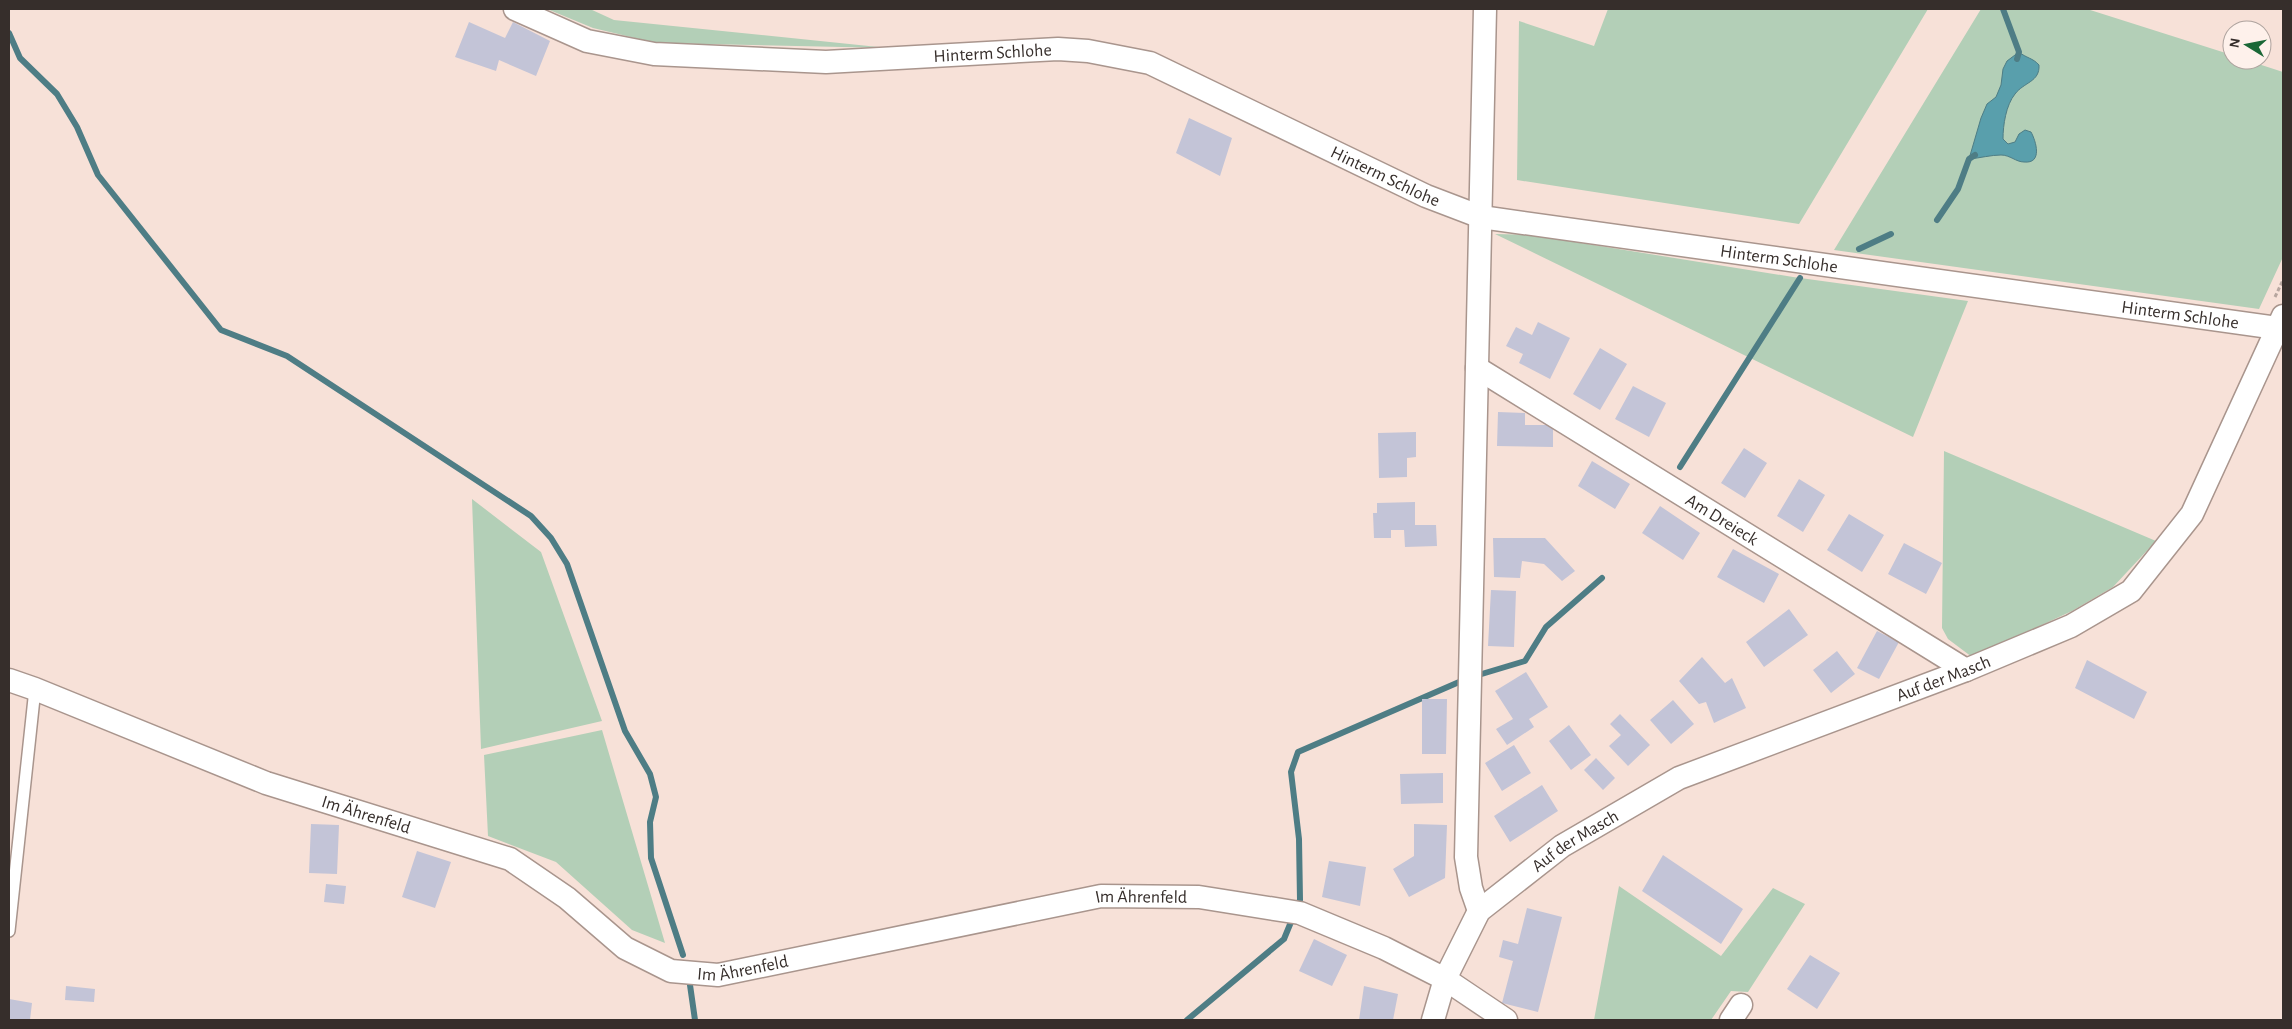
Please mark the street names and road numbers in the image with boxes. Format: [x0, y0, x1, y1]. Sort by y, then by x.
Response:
street label: Hinterm Schlohe [933, 41, 1052, 66]
street label: Hinterm Schlohe [1328, 143, 1442, 210]
street label: Hinterm Schlohe [1719, 242, 1839, 277]
street label: Hinterm Schlohe [2120, 298, 2240, 333]
street label: Am Dreieck [1682, 491, 1761, 550]
street label: Auf der Masch [1894, 653, 1993, 705]
street label: Im Ährenfeld [319, 793, 413, 837]
street label: Auf der Masch [1529, 807, 1622, 876]
street label: Im Ährenfeld [1094, 886, 1187, 907]
street label: Im Ährenfeld [696, 953, 790, 985]

